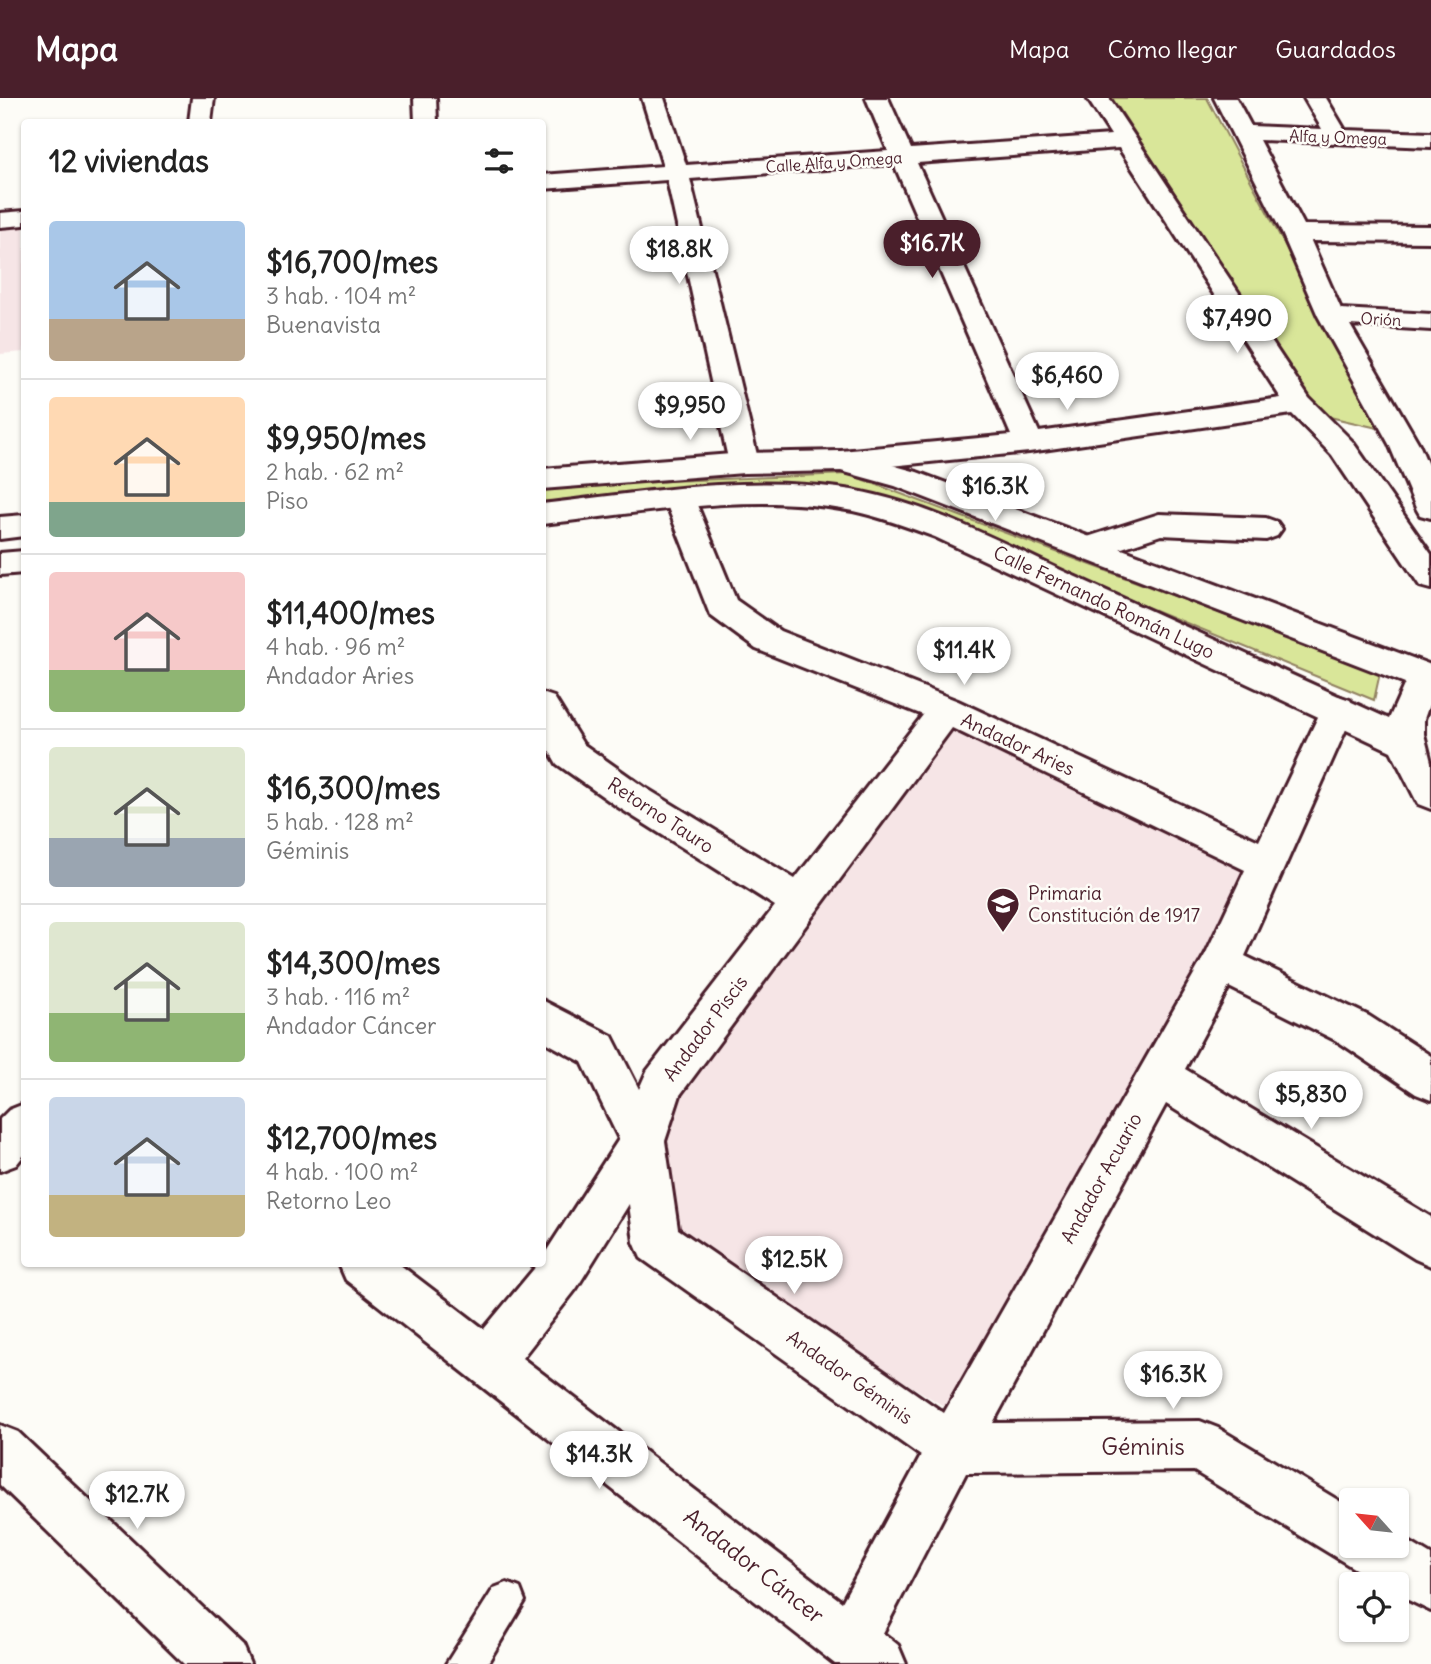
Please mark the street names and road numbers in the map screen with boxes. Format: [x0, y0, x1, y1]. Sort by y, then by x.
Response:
street label: Alfa y Omega [1289, 125, 1387, 149]
street label: Calle Alfa y Omega [765, 147, 903, 177]
street label: Orión [1360, 308, 1402, 330]
street label: Calle Fernando Román Lugo [990, 540, 1218, 664]
street label: Andador Aries [957, 707, 1079, 781]
street label: Retorno Tauro [603, 772, 719, 858]
street label: Andador Piscis [657, 970, 753, 1086]
street label: Andador Acuario [1055, 1108, 1147, 1248]
street label: Andador Géminis [782, 1325, 918, 1429]
street label: Géminis [1101, 1432, 1185, 1461]
street label: Andador Cáncer [678, 1502, 831, 1630]

